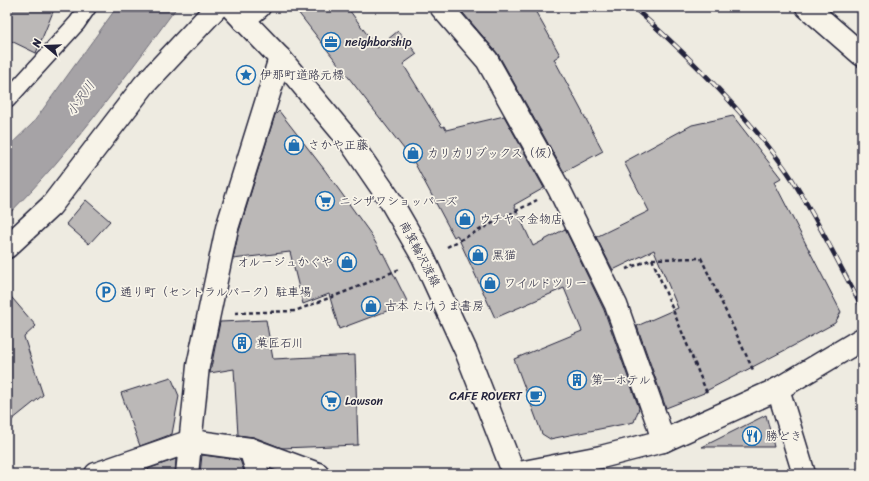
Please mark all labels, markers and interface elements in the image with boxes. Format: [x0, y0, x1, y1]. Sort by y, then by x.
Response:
north arrow [26, 26, 66, 66]
office icon: neighborship [320, 31, 342, 53]
place label: neighborship [345, 31, 412, 53]
text: N [26, 36, 47, 51]
place icon: 伊那町道路元標 [235, 64, 257, 86]
place label: 伊那町道路元標 [260, 64, 344, 86]
water label: 小沢川 [60, 76, 101, 121]
shop icon: さかや正藤 [283, 134, 305, 156]
place label: さかや正藤 [308, 134, 369, 156]
shop icon: カリカリブックス（仮） [402, 142, 424, 164]
place label: カリカリブックス（仮） [427, 142, 559, 164]
supermarket icon: ニシザワショッパーズ [314, 190, 336, 212]
place label: ニシザワショッパーズ [339, 190, 458, 212]
shop icon: ウチヤマ金物店 [454, 208, 476, 230]
place label: ウチヤマ金物店 [479, 208, 563, 230]
street label: 南箕輪沢渡線 [393, 217, 447, 291]
shop icon: 黒猫 [467, 244, 489, 266]
place label: 黒猫 [492, 244, 516, 266]
place label: オルージュかぐや [237, 251, 333, 273]
shop icon: オルージュかぐや [336, 251, 358, 273]
shop icon: ワイルドツリー [479, 272, 501, 294]
place label: ワイルドツリー [504, 272, 587, 294]
parking icon: 通り町（セントラルパーク）駐車場 [95, 281, 117, 303]
place label: 通り町（セントラルパーク）駐車場 [120, 281, 312, 303]
shop icon: 古本 たけうま書房 [360, 295, 382, 317]
place label: 古本 たけうま書房 [385, 295, 484, 317]
building icon: 菓匠石川 [231, 332, 253, 354]
place label: 菓匠石川 [256, 332, 304, 354]
building icon: 第一ホテル [566, 369, 588, 391]
place label: 第一ホテル [591, 369, 651, 391]
place label: CAFE ROVERT [449, 385, 523, 407]
cafe icon: CAFE ROVERT [525, 385, 547, 407]
supermarket icon: Lawson [320, 390, 342, 412]
place label: Lawson [345, 390, 383, 412]
restaurant icon: 勝どき [741, 425, 763, 447]
place label: 勝どき [766, 425, 802, 447]

